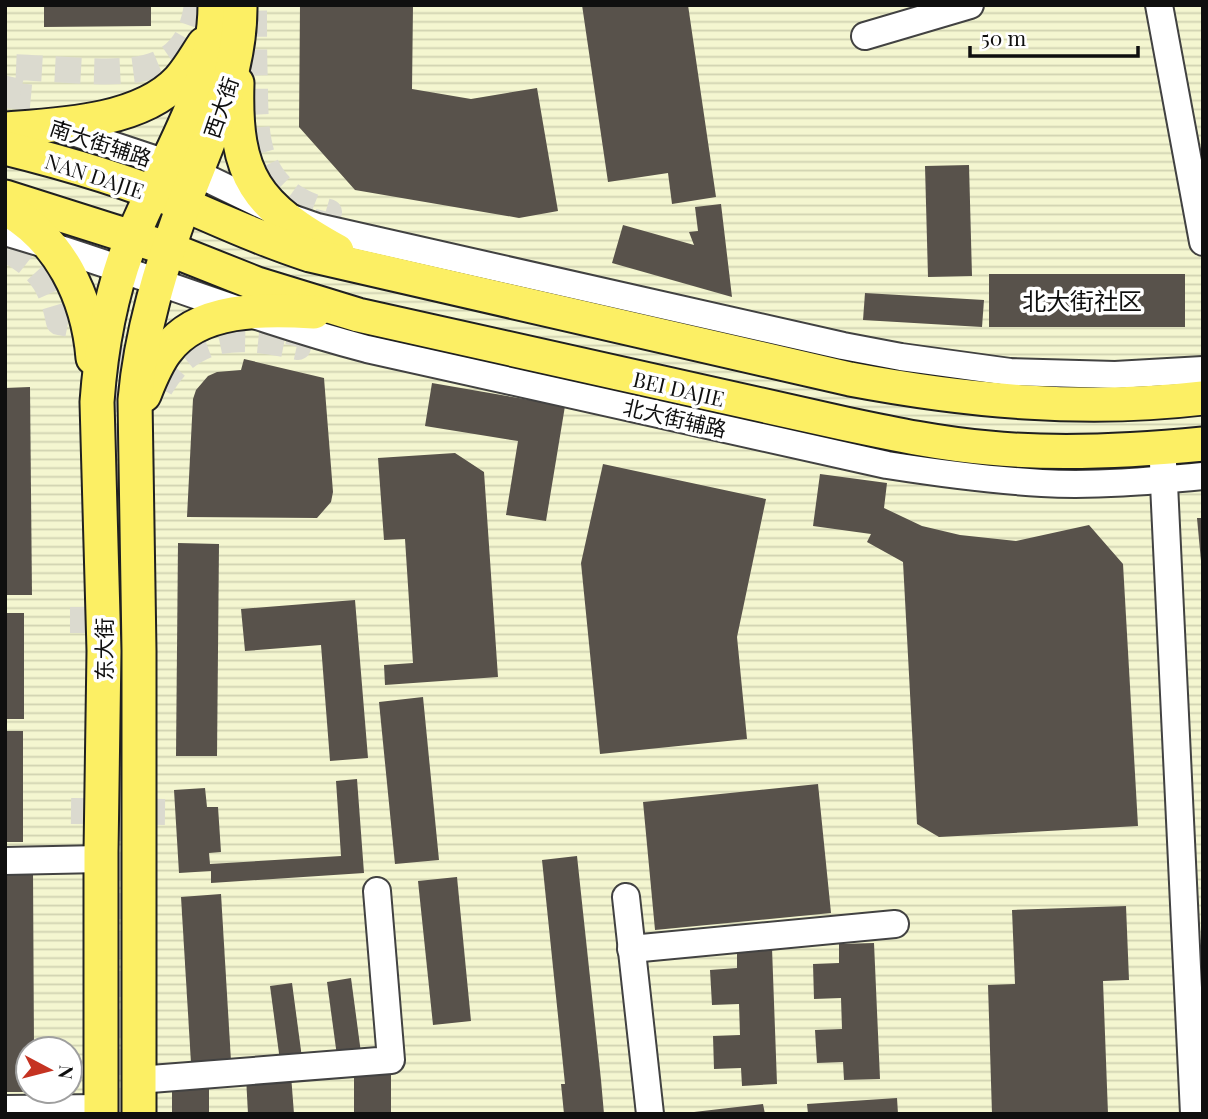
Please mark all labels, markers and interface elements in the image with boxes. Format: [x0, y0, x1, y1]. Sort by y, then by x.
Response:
scale bar [970, 14, 1138, 58]
text: 50 m [981, 23, 1027, 51]
street label: 西大街 [197, 73, 243, 141]
street label: 南大街辅路 [47, 112, 155, 172]
street label: NAN DAJIE [42, 146, 148, 204]
district label: 北大街社区 [1022, 284, 1142, 316]
street label: BEI DAJIE [631, 364, 727, 412]
street label: 北大街辅路 [621, 392, 729, 442]
street label: 东大街 [89, 618, 117, 681]
north arrow [14, 1035, 84, 1105]
text: N [53, 1064, 81, 1081]

